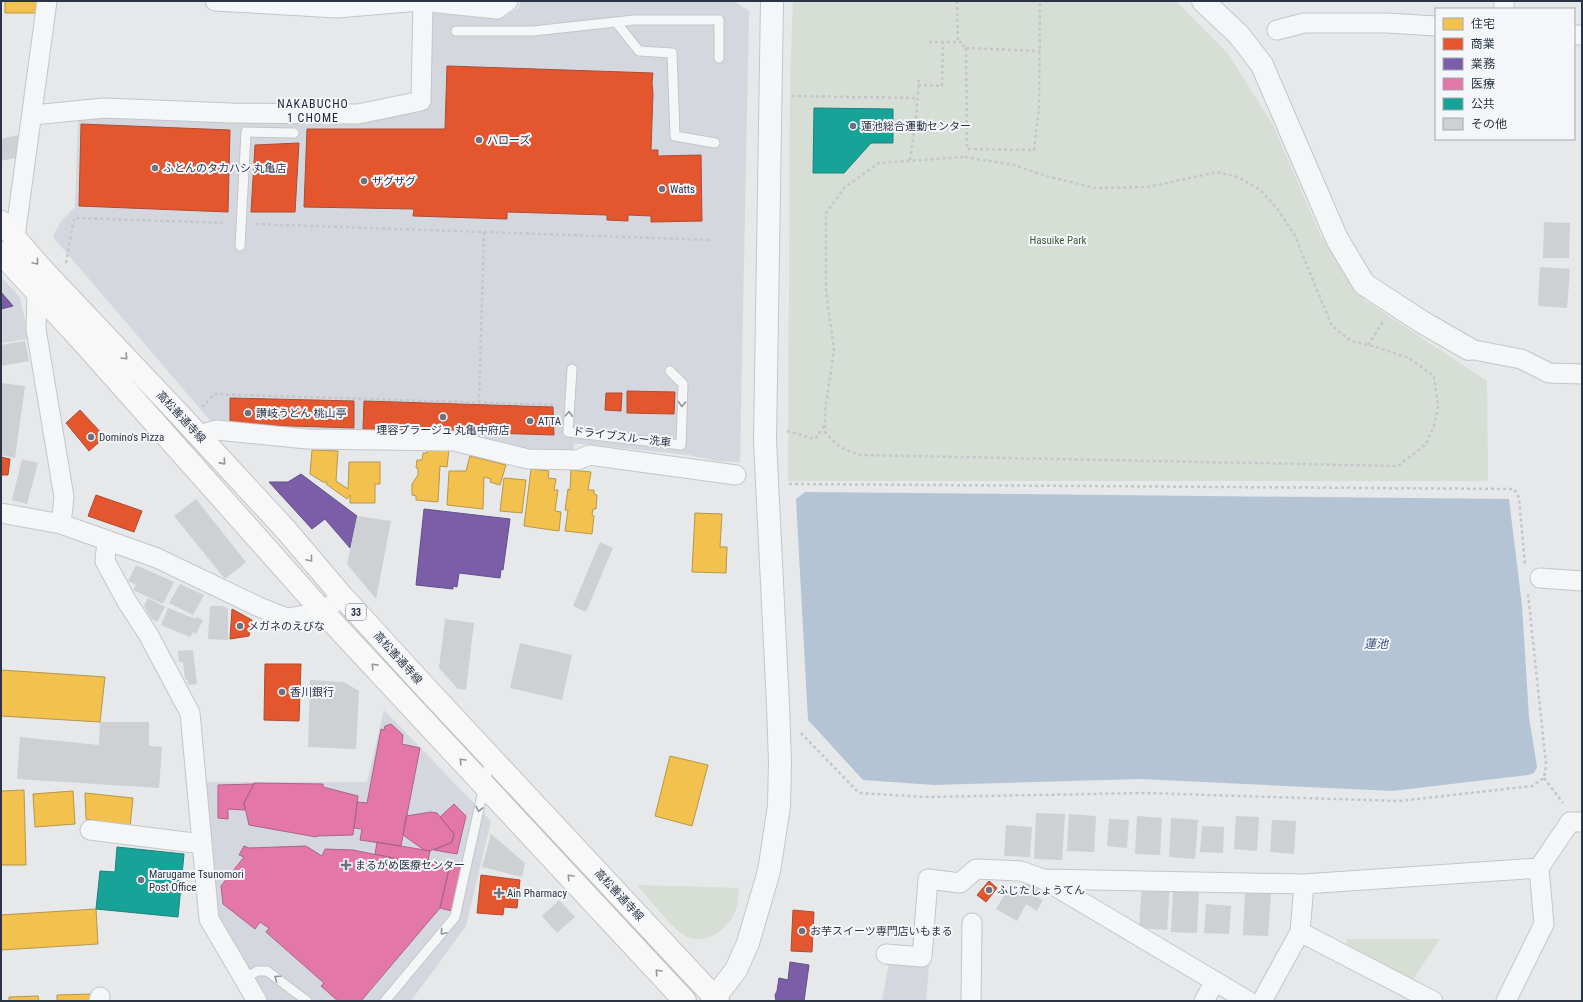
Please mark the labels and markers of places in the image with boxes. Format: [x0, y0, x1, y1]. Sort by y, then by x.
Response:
place label: 蓮池総合運動センター [861, 120, 971, 133]
marker: 蓮池総合運動センター [848, 121, 858, 131]
place label: ハローズ [487, 134, 530, 147]
marker: ハローズ [474, 135, 484, 145]
place label: ふとんのタカハシ 丸亀店 [163, 162, 287, 175]
marker: ふとんのタカハシ 丸亀店 [150, 163, 160, 173]
place label: ザグザグ [372, 175, 416, 188]
marker: ザグザグ [359, 176, 369, 186]
place label: Watts [670, 183, 695, 196]
marker: Watts [657, 184, 667, 194]
place label: 讃岐うどん 桃山亭 [256, 407, 347, 420]
marker: 讃岐うどん 桃山亭 [243, 408, 253, 418]
marker: 理容プラージュ 丸亀中府店 [438, 412, 448, 422]
place label: ATTA [538, 415, 562, 428]
marker: ATTA [525, 416, 535, 426]
place label: 理容プラージュ 丸亀中府店 [376, 424, 510, 437]
place label: Domino's Pizza [99, 431, 164, 444]
marker: Domino's Pizza [86, 432, 96, 442]
place label: メガネのえびな [248, 620, 325, 633]
marker: メガネのえびな [235, 621, 245, 631]
place label: 香川銀行 [290, 686, 334, 699]
marker: 香川銀行 [277, 687, 287, 697]
marker: まるがめ医療センター [340, 859, 352, 871]
place label: まるがめ医療センター [355, 859, 465, 872]
place label: Marugame Tsunomori Post Office [149, 868, 244, 894]
marker: Marugame Tsunomori Post Office [136, 875, 146, 885]
place label: ふじたしょうてん [997, 884, 1085, 897]
marker: ふじたしょうてん [984, 885, 994, 895]
place label: Ain Pharmacy [507, 887, 567, 900]
marker: Ain Pharmacy [494, 888, 504, 898]
place label: お芋スイーツ専門店いもまる [810, 925, 953, 938]
marker: お芋スイーツ専門店いもまる [797, 926, 807, 936]

